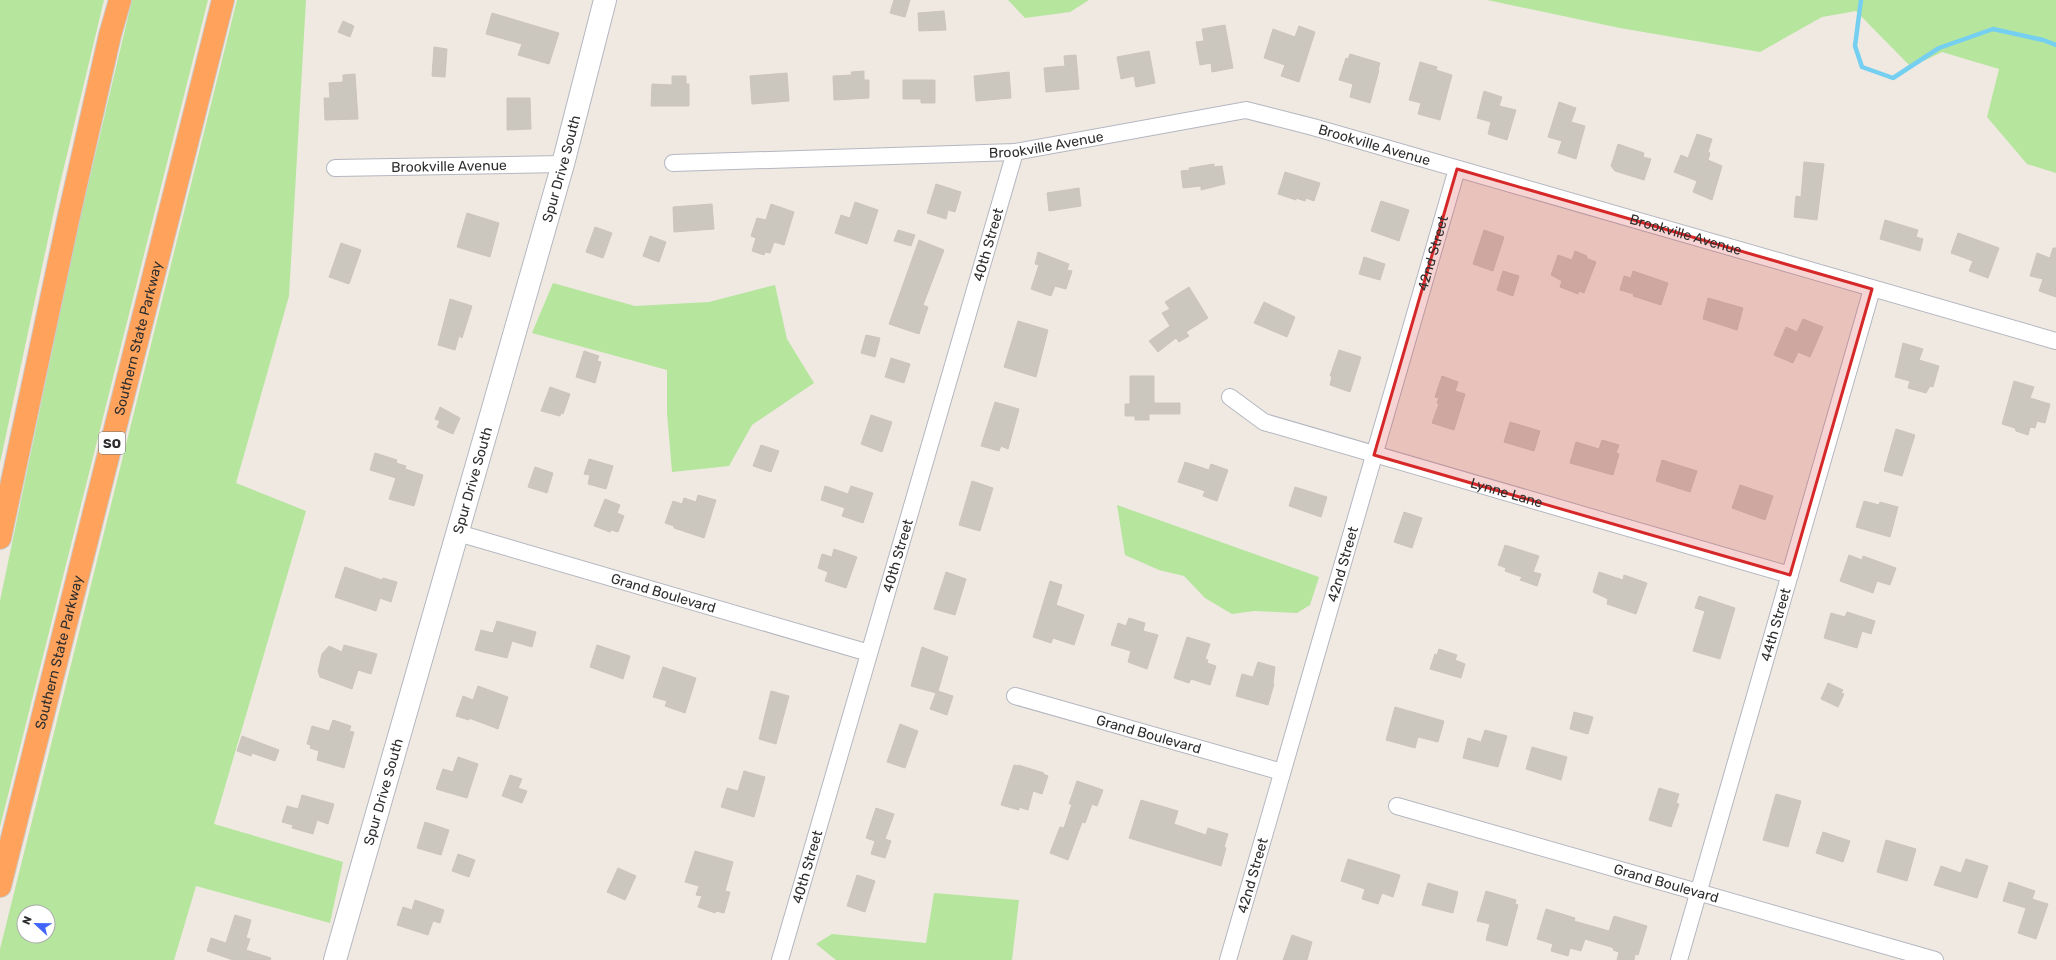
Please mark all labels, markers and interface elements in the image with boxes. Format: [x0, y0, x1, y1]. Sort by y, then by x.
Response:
street label: Spur Drive South [539, 113, 584, 224]
street label: Brookville Avenue [1316, 121, 1432, 169]
street label: Brookville Avenue [989, 128, 1105, 162]
street label: Brookville Avenue [391, 157, 507, 176]
street label: 40th Street [970, 206, 1007, 283]
street label: Brookville Avenue [1628, 211, 1744, 259]
street label: 42nd Street [1414, 213, 1452, 293]
street label: Southern State Parkway [111, 259, 166, 417]
street label: Spur Drive South [450, 425, 496, 536]
road number: SO [99, 432, 125, 454]
street label: Lynne Lane [1468, 475, 1545, 512]
street label: 40th Street [879, 517, 917, 595]
street label: 42nd Street [1324, 524, 1362, 604]
street label: Grand Boulevard [609, 570, 718, 617]
street label: Southern State Parkway [32, 573, 87, 731]
street label: 44th Street [1757, 586, 1795, 663]
street label: Grand Boulevard [1094, 712, 1203, 758]
street label: Spur Drive South [360, 737, 407, 847]
street label: 40th Street [789, 828, 826, 906]
street label: 42nd Street [1234, 835, 1272, 915]
street label: Grand Boulevard [1612, 860, 1720, 907]
north arrow [16, 904, 56, 944]
text: N [20, 914, 35, 927]

